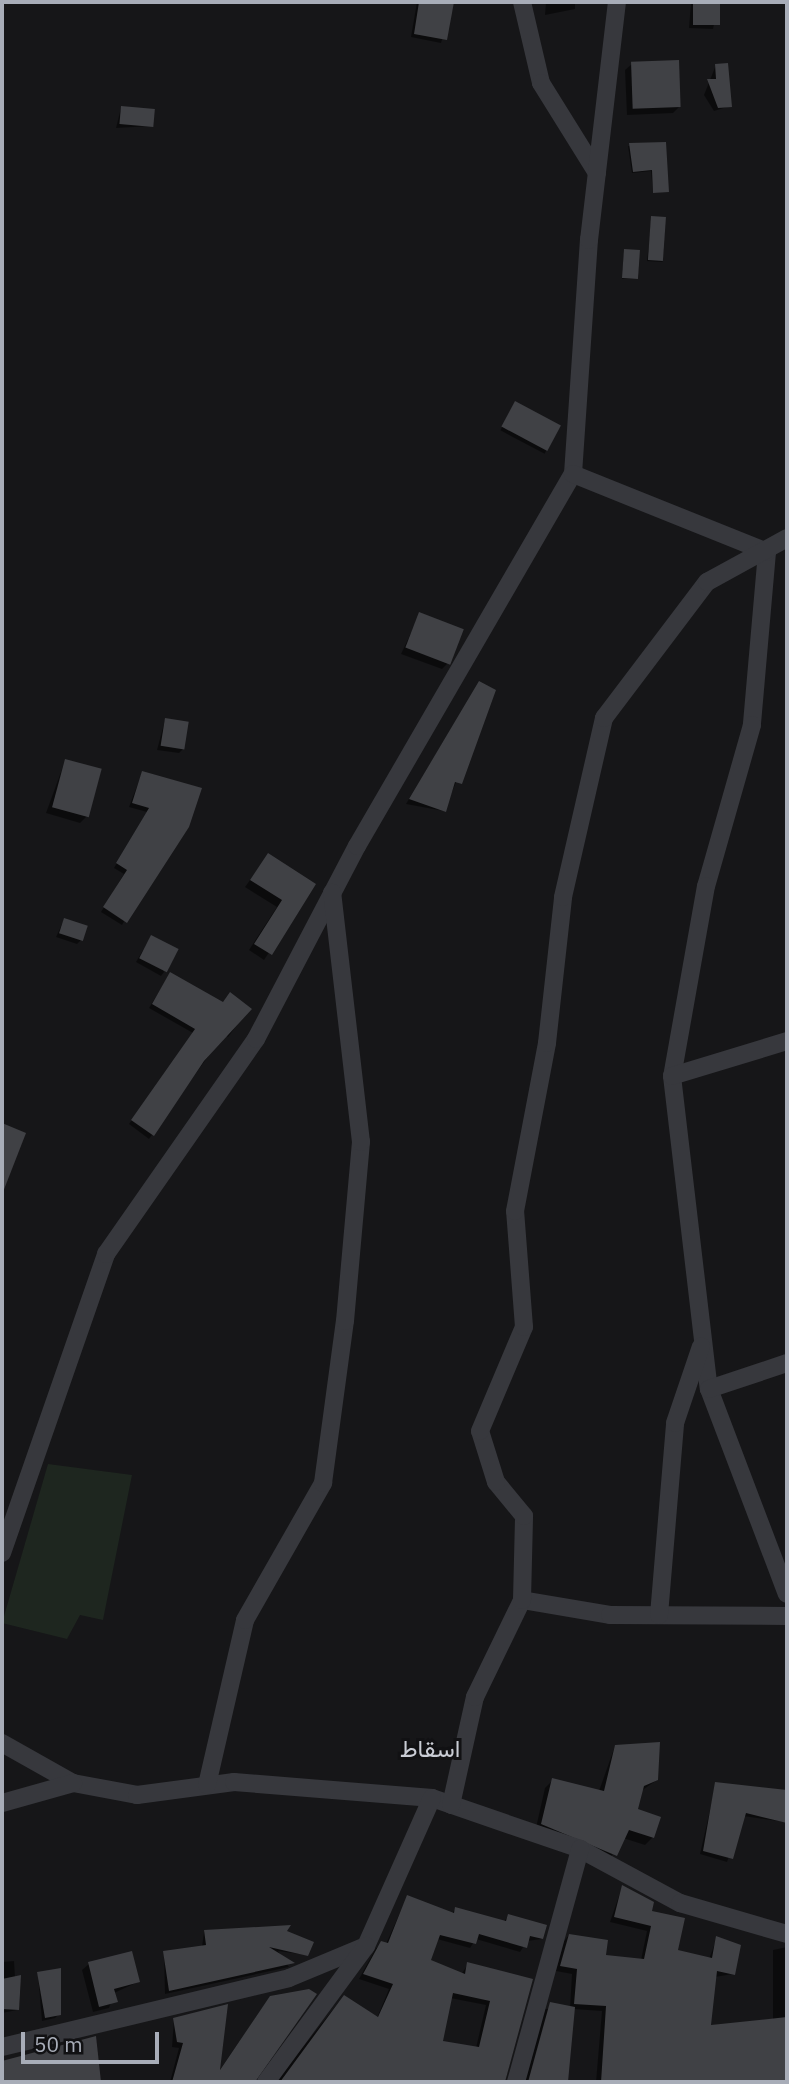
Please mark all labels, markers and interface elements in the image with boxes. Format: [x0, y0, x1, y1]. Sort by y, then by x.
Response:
district label: اسقاط [400, 1735, 460, 1763]
scale bar [24, 2018, 163, 2062]
text: 50 m [34, 2030, 83, 2058]

